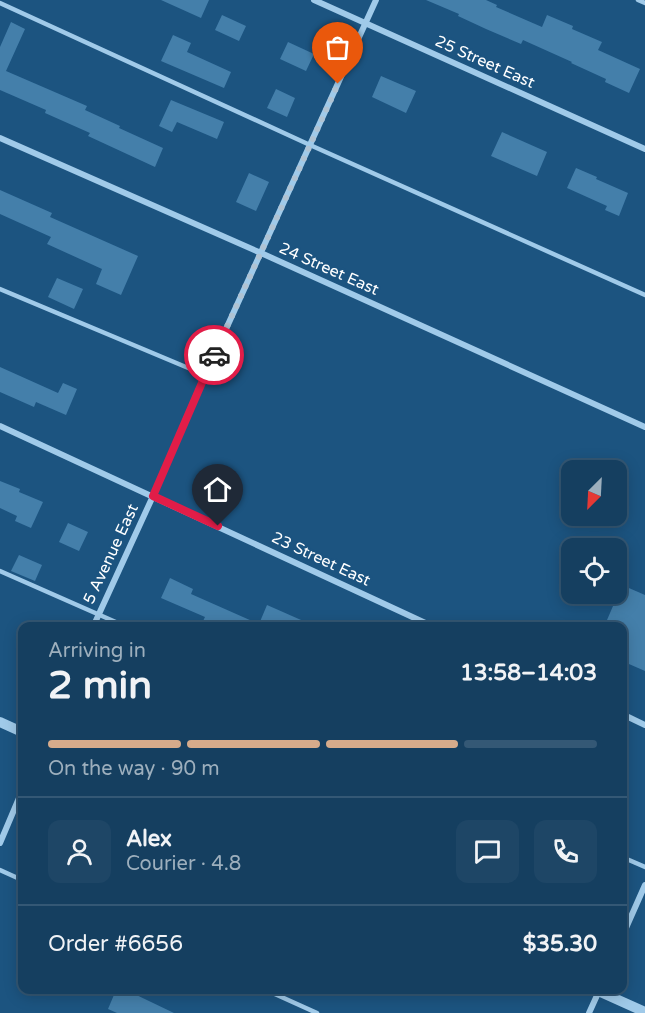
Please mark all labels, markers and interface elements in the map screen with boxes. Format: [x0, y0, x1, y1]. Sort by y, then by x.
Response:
pin [312, 22, 363, 84]
icon: bag [321, 31, 354, 64]
street label: 25 Street East [432, 31, 538, 93]
street label: 24 Street East [276, 238, 382, 300]
courier [184, 325, 244, 385]
icon: car [198, 339, 231, 372]
north arrow [561, 460, 627, 526]
map controls [561, 460, 627, 604]
pin [192, 464, 243, 526]
icon: home [201, 473, 234, 506]
street label: 5 Avenue East [79, 501, 143, 607]
street label: 23 Street East [268, 527, 374, 591]
button: locate [561, 538, 627, 604]
text: Arriving in [48, 639, 146, 663]
text: 13:58–14:03 [460, 660, 597, 686]
text: 2 min [48, 662, 152, 709]
text: On the way · 90 m [48, 757, 220, 781]
button: person [48, 820, 111, 883]
button: chat [456, 820, 519, 883]
button: phone [534, 820, 597, 883]
text: Alex [126, 826, 172, 852]
text: Courier · 4.8 [126, 852, 241, 876]
text: Order #6656 [48, 931, 183, 957]
text: $35.30 [523, 931, 597, 957]

